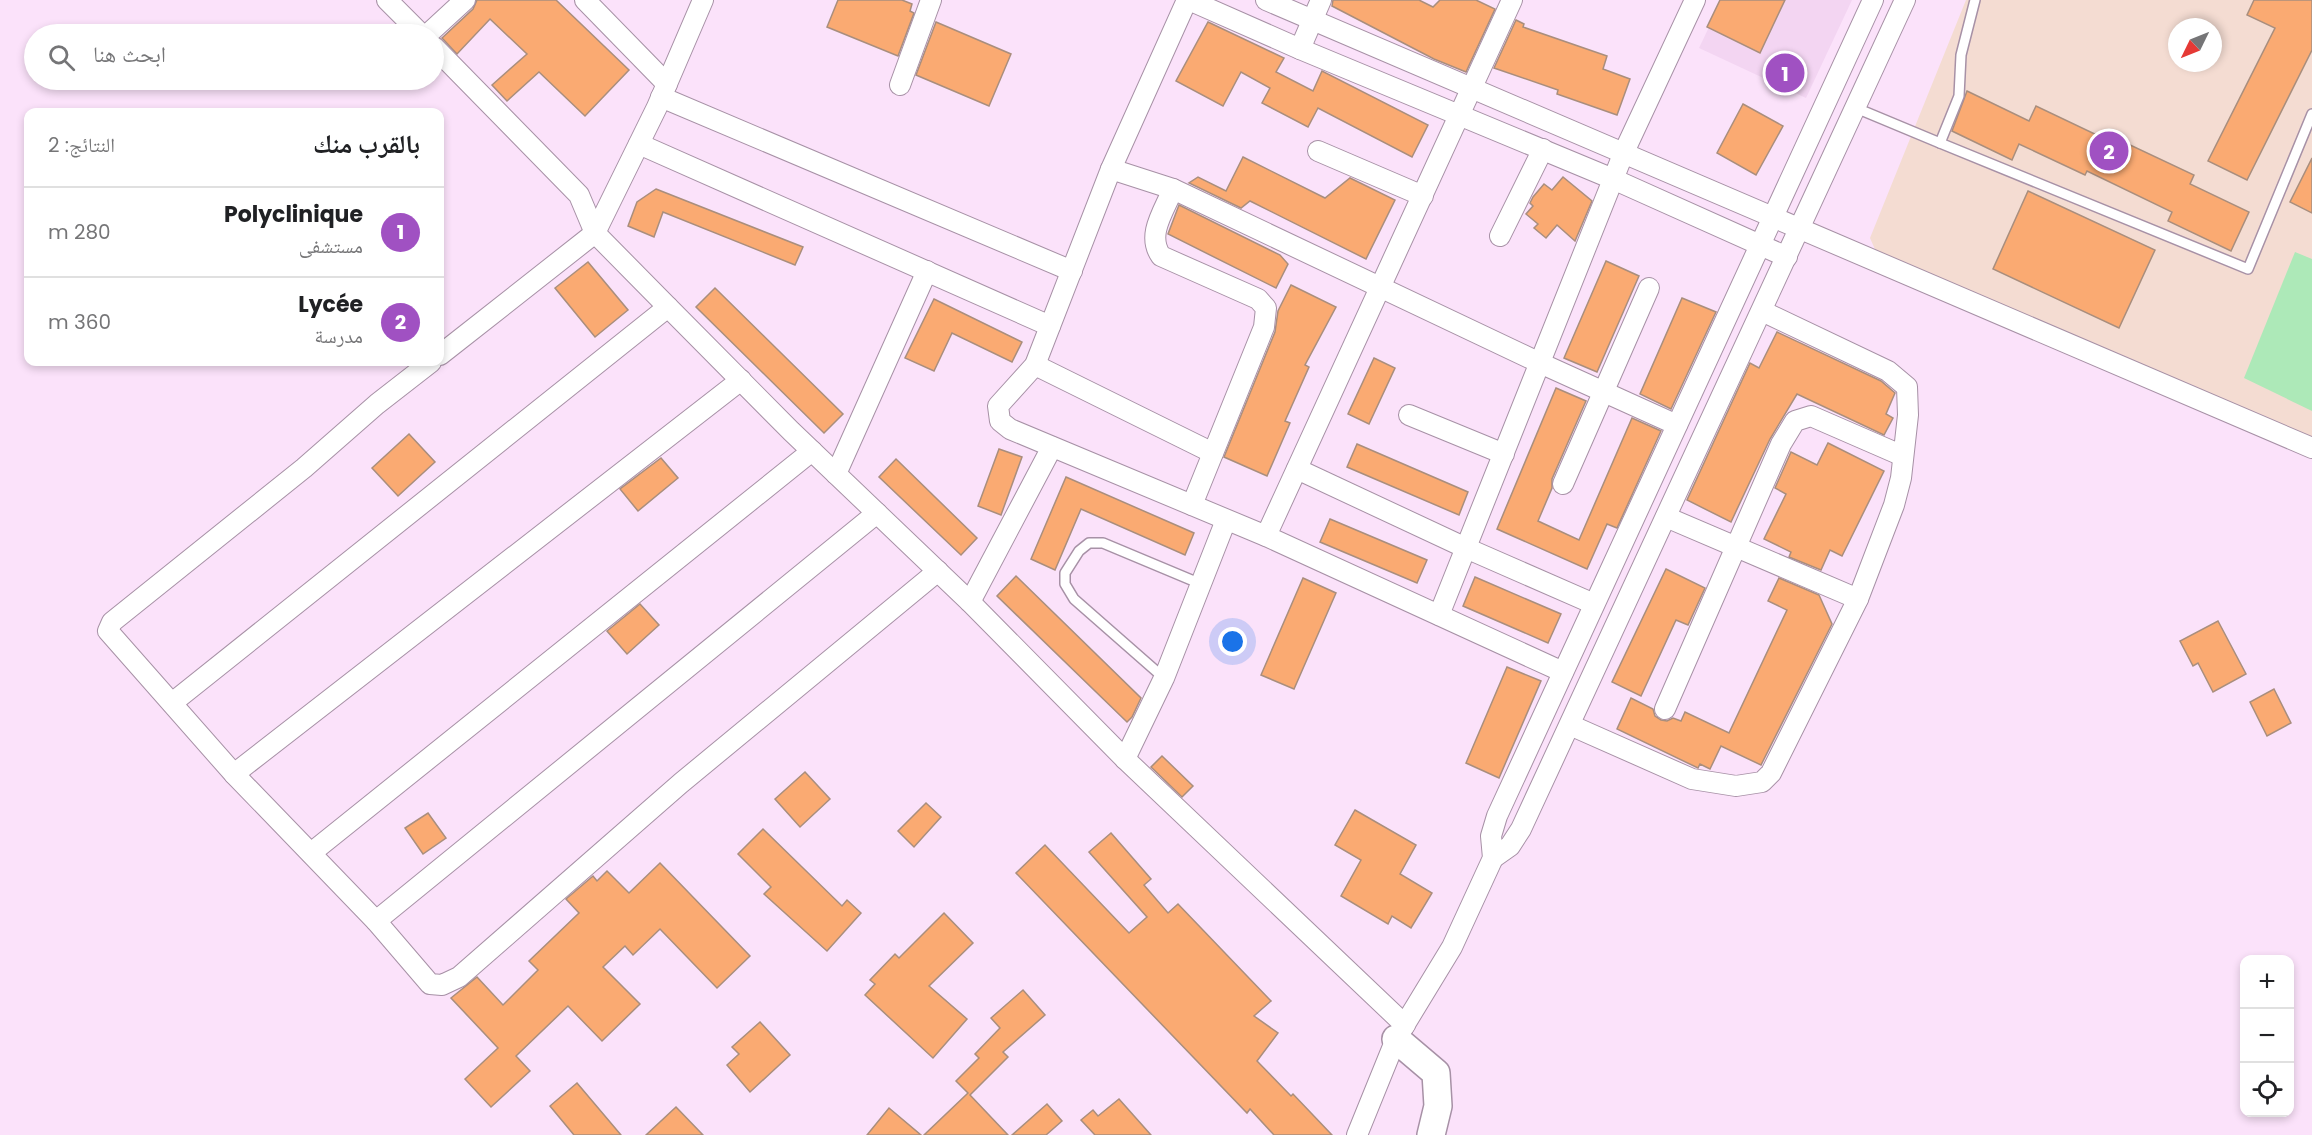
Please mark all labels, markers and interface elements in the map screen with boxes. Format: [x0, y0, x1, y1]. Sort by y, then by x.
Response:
north arrow [2168, 18, 2222, 72]
search box [24, 24, 444, 90]
text: ابحث هنا [93, 39, 166, 70]
icon: search [45, 41, 78, 74]
pin: 1 [1766, 50, 1804, 96]
text: بالقرب منك [313, 126, 420, 162]
pin: 2 [2090, 128, 2128, 174]
text: النتائج: 2 [48, 131, 115, 159]
text: Polyclinique [224, 199, 363, 230]
text: 280 m [48, 218, 111, 246]
text: 1 [397, 218, 404, 246]
text: مستشفى [299, 232, 363, 260]
text: Lycée [298, 289, 363, 320]
text: 360 m [48, 308, 111, 336]
text: 2 [395, 308, 406, 336]
text: مدرسة [314, 322, 363, 350]
your location [1218, 627, 1247, 656]
map controls [2240, 955, 2294, 1117]
button: + [2240, 955, 2294, 1009]
button: − [2240, 1009, 2294, 1063]
button: locate [2240, 1063, 2294, 1117]

